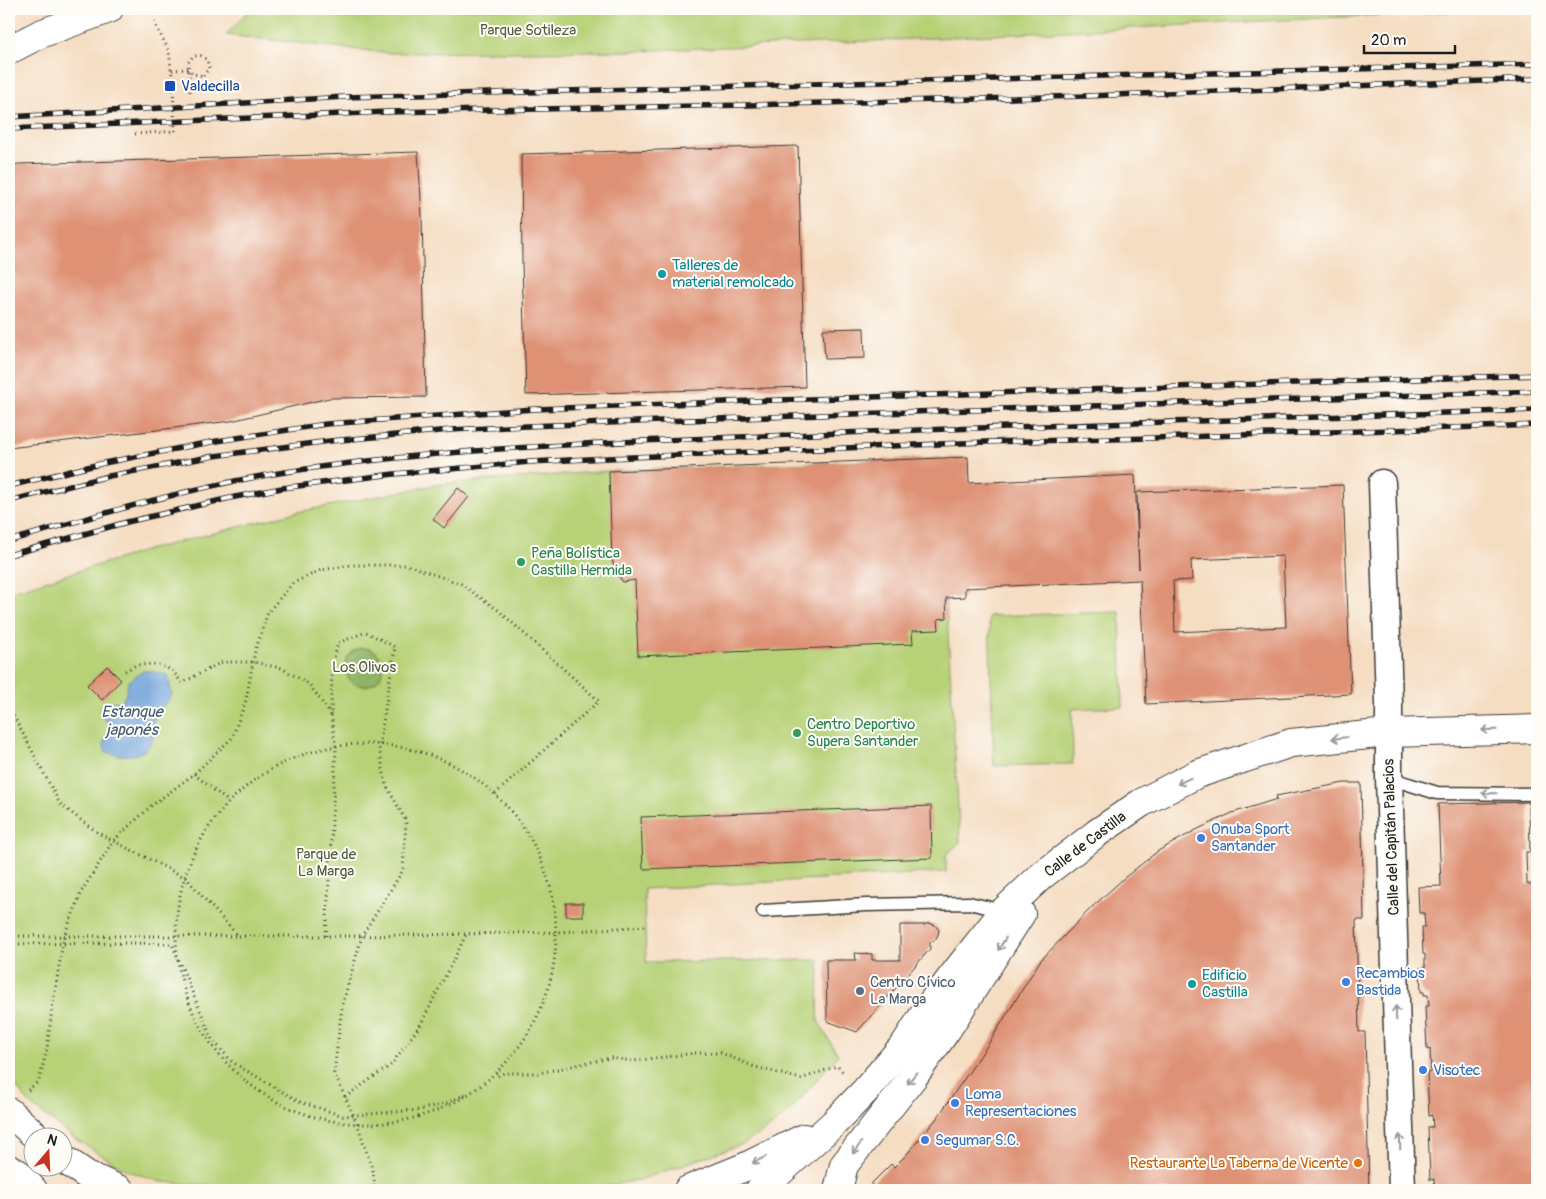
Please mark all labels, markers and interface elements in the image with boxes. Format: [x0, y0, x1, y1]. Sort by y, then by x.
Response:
park label: Parque Sotileza [480, 21, 576, 40]
scale bar [1364, 22, 1455, 54]
text: 20 m [1371, 31, 1406, 50]
place label: Valdecilla [181, 77, 240, 96]
marker: Valdecilla [163, 79, 177, 93]
place label: Talleres de material remolcado [672, 256, 794, 292]
marker: Talleres de material remolcado [656, 268, 668, 280]
place label: Peña Bolística Castilla Hermida [531, 544, 632, 580]
marker: Peña Bolística Castilla Hermida [515, 556, 527, 568]
park label: Los Olivos [332, 658, 396, 677]
water label: Estanque japonés [101, 702, 165, 740]
place label: Centro Deportivo Supera Santander [807, 715, 919, 751]
one-way arrow [1481, 725, 1497, 735]
marker: Centro Deportivo Supera Santander [791, 727, 803, 739]
one-way arrow [1332, 733, 1348, 743]
street label: Calle del Capitán Palacios [1379, 758, 1404, 916]
one-way arrow [1177, 777, 1192, 786]
one-way arrow [1481, 788, 1497, 798]
street label: Calle de Castilla [1040, 807, 1130, 881]
place label: Onuba Sport Santander [1211, 820, 1290, 856]
marker: Onuba Sport Santander [1195, 832, 1207, 844]
park label: Parque de La Marga [296, 845, 357, 881]
one-way arrow [997, 936, 1007, 950]
place label: Recambios Bastida [1356, 964, 1425, 1000]
place label: Edificio Castilla [1202, 966, 1248, 1002]
place label: Centro Cívico La Marga [870, 973, 956, 1009]
marker: Recambios Bastida [1340, 976, 1352, 988]
marker: Edificio Castilla [1186, 978, 1198, 990]
marker: Centro Cívico La Marga [854, 985, 866, 997]
one-way arrow [1392, 1005, 1401, 1021]
place label: Visotec [1433, 1061, 1481, 1080]
marker: Visotec [1417, 1064, 1429, 1076]
one-way arrow [906, 1071, 917, 1084]
place label: Loma Representaciones [965, 1085, 1077, 1121]
marker: Loma Representaciones [949, 1097, 961, 1109]
north arrow [22, 1126, 72, 1176]
text: N [45, 1131, 59, 1150]
place label: Segumar S.C. [935, 1131, 1019, 1150]
marker: Segumar S.C. [919, 1134, 931, 1146]
one-way arrow [1396, 1134, 1405, 1150]
one-way arrow [852, 1141, 862, 1155]
place label: Restaurante La Taberna de Vicente [1130, 1154, 1349, 1173]
one-way arrow [752, 1155, 767, 1165]
marker: Restaurante La Taberna de Vicente [1352, 1157, 1364, 1169]

